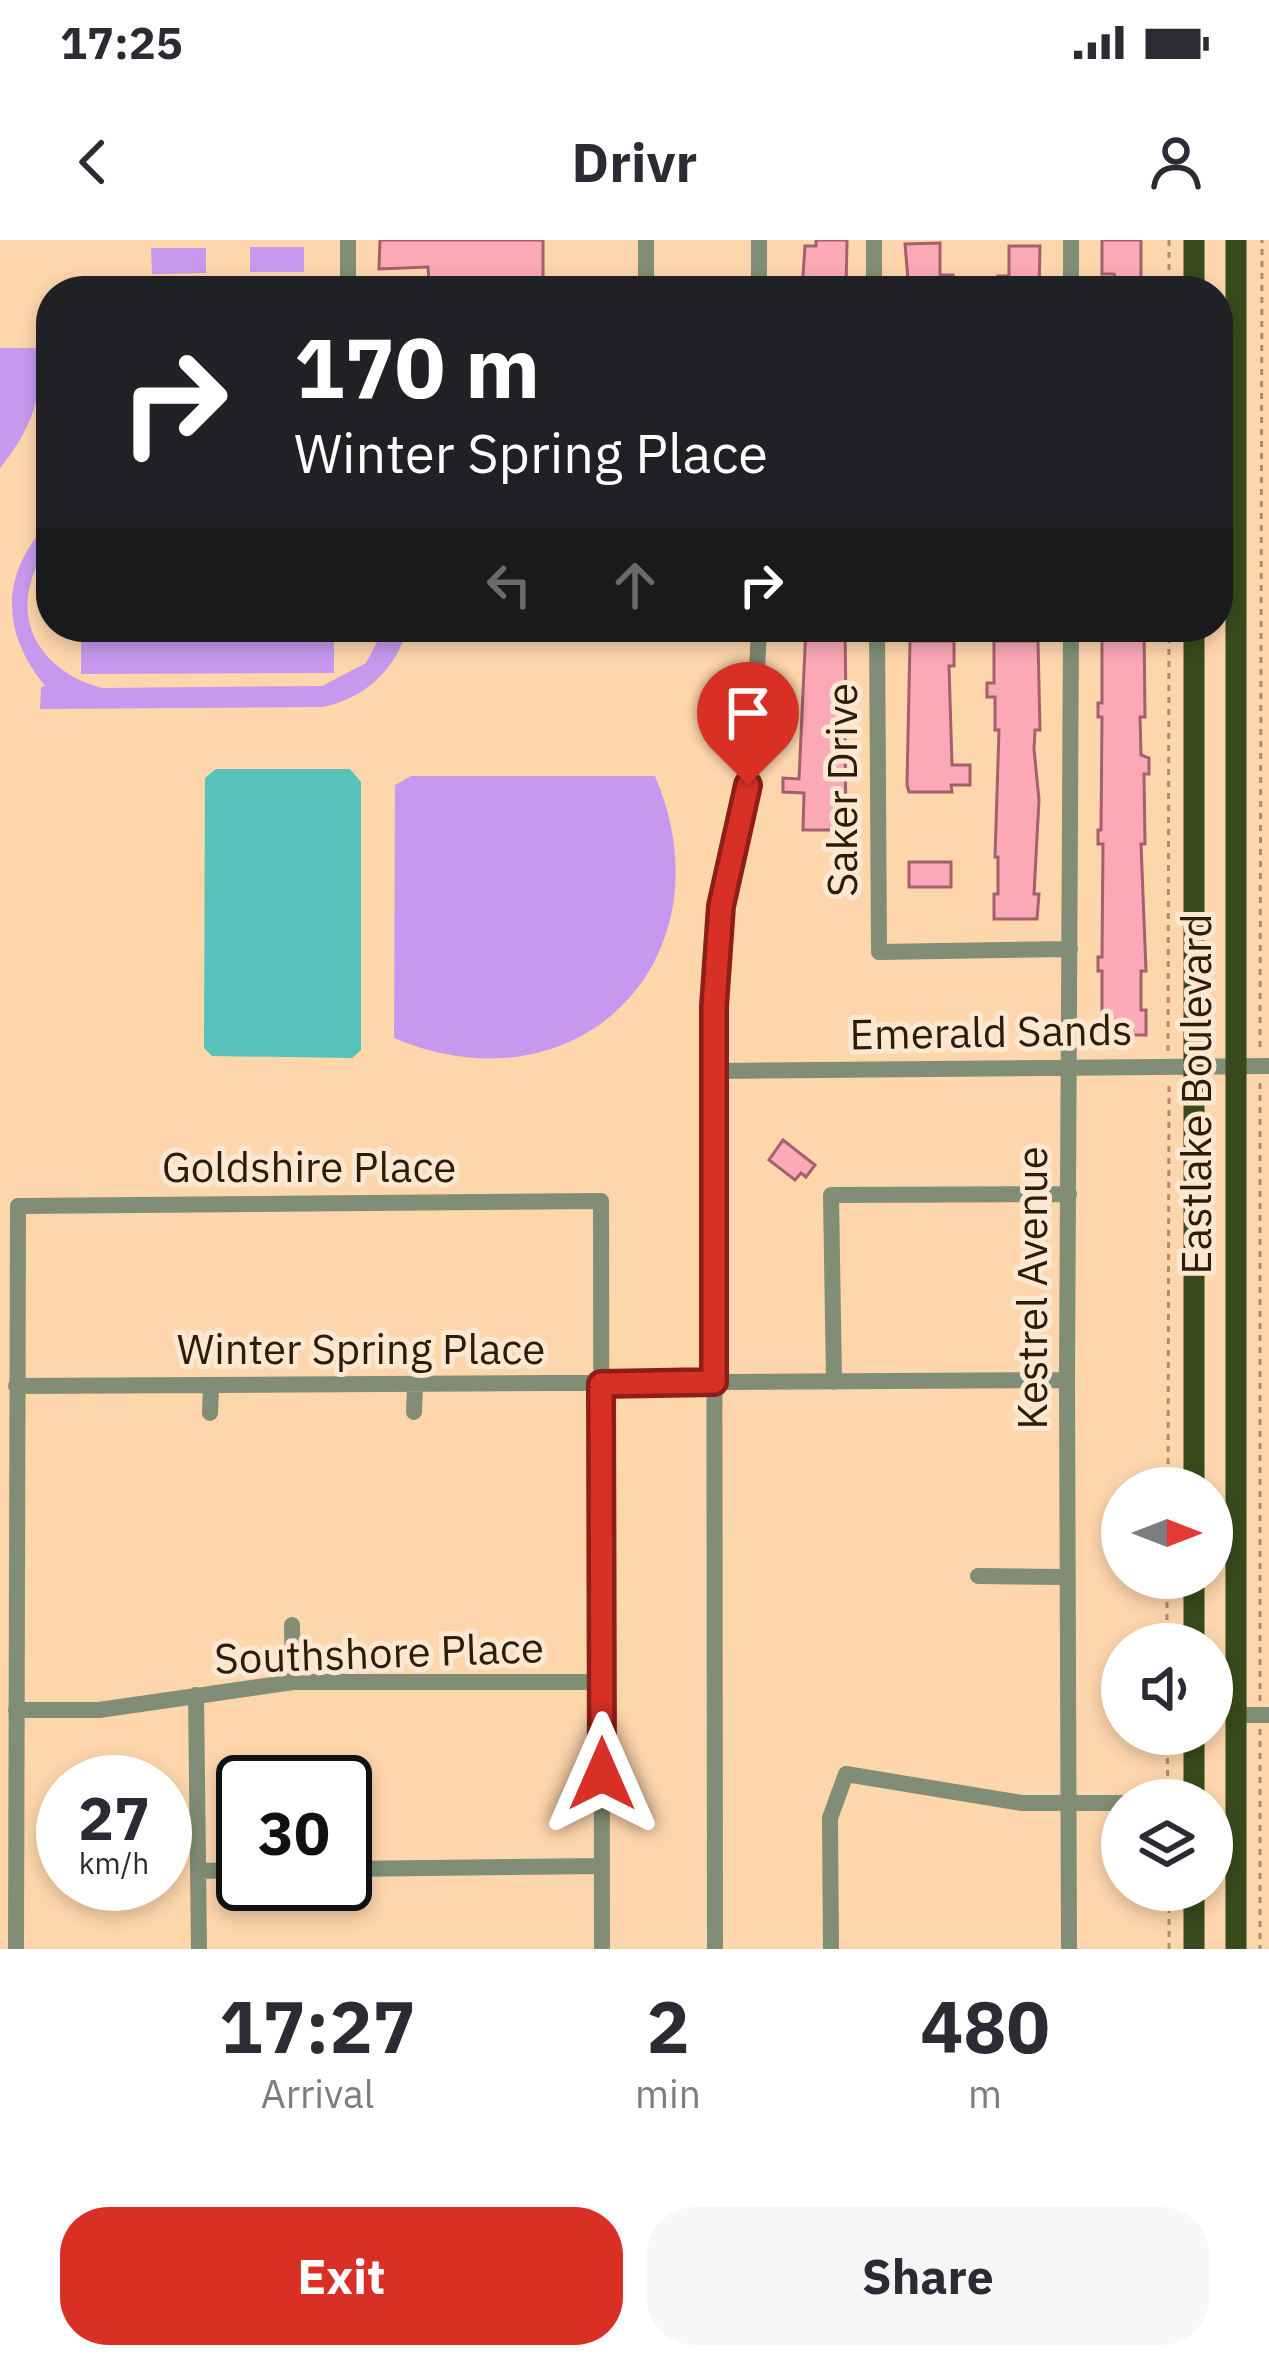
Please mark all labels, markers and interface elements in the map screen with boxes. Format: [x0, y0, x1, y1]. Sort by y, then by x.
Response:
text: 17:25 [60, 13, 183, 71]
text: Drivr [572, 127, 697, 197]
icon: back [60, 129, 126, 195]
icon: person [1143, 129, 1209, 195]
text: 170 m [294, 312, 540, 421]
icon: right [96, 324, 252, 480]
text: Winter Spring Place [294, 418, 768, 488]
icon: left [476, 552, 542, 618]
icon: ahead [602, 552, 668, 618]
icon: right [728, 552, 794, 618]
pin [697, 662, 799, 785]
icon: arrive [715, 680, 781, 746]
street label: Saker Drive [814, 683, 869, 897]
street label: Eastlake Boulevard [1168, 913, 1223, 1275]
street label: Emerald Sands [849, 1002, 1133, 1061]
street label: Goldshire Place [162, 1139, 456, 1194]
street label: Kestrel Avenue [1004, 1146, 1059, 1430]
street label: Winter Spring Place [177, 1321, 545, 1376]
north arrow [1101, 1467, 1233, 1599]
map controls [1101, 1467, 1233, 1911]
street label: Southshore Place [213, 1619, 545, 1686]
button: sound [1101, 1623, 1233, 1755]
position arrow [539, 1711, 665, 1837]
speed limit sign: 30 [216, 1755, 372, 1911]
text: 27 [78, 1778, 150, 1857]
button: layers [1101, 1779, 1233, 1911]
text: km/h [79, 1843, 149, 1882]
text: 17:27 [219, 1979, 416, 2073]
text: 2 [646, 1979, 690, 2073]
text: 480 [920, 1979, 1050, 2073]
text: Arrival [261, 2068, 374, 2119]
text: min [635, 2068, 701, 2119]
text: m [968, 2068, 1002, 2119]
button: Exit [60, 2207, 623, 2345]
button: Share [647, 2207, 1209, 2345]

